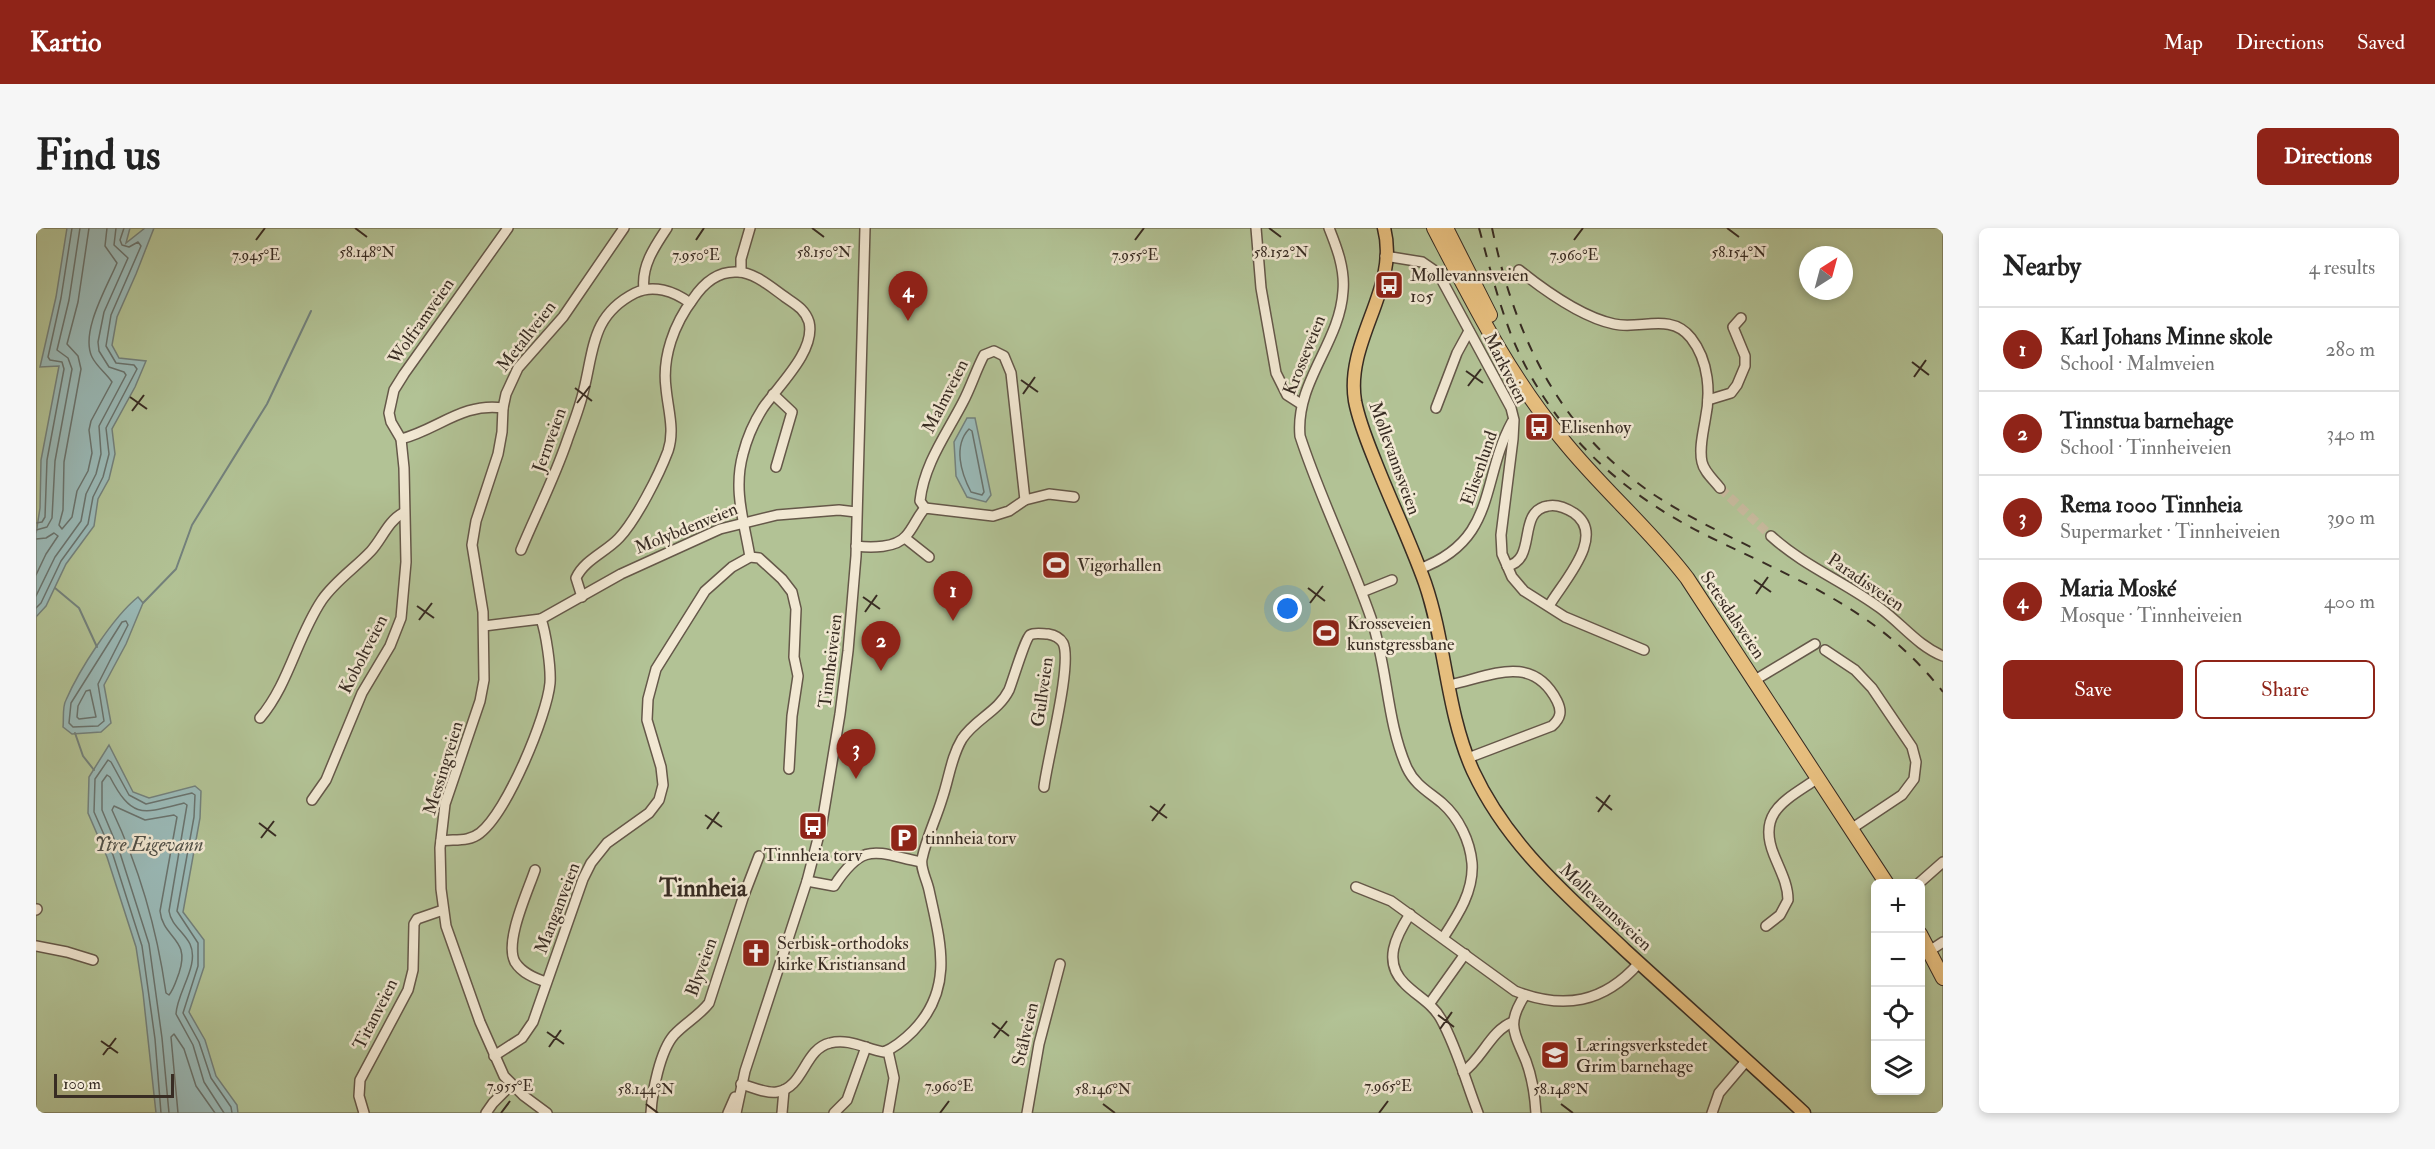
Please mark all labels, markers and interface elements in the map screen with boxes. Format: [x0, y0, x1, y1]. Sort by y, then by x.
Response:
text: Kartio [30, 25, 101, 60]
text: Map [2163, 29, 2203, 56]
text: Directions [2236, 29, 2324, 56]
text: Saved [2357, 29, 2405, 56]
button: Directions [2257, 128, 2399, 185]
text: Find us [36, 130, 160, 182]
text: 58.148°N [339, 243, 395, 262]
text: 58.150°N [797, 243, 852, 262]
text: 58.152°N [1254, 243, 1309, 262]
text: 58.154°N [1712, 243, 1767, 262]
text: 7.945°E [232, 246, 280, 265]
text: 7.950°E [672, 246, 720, 265]
text: 7.955°E [1112, 246, 1158, 265]
text: 7.960°E [1550, 246, 1598, 265]
north arrow [1799, 246, 1853, 300]
text: Nearby [2003, 251, 2081, 283]
text: 4 results [2309, 255, 2375, 280]
place label: Møllevannsveien 105 [1410, 264, 1529, 308]
bus stop icon: Møllevannsveien 105 [1373, 269, 1405, 301]
pin: 4 [888, 272, 928, 321]
street label: Wolframveien [383, 274, 460, 370]
street label: Metallveien [492, 296, 561, 376]
street label: Krosseveien [1278, 312, 1331, 399]
text: Karl Johans Minne skole [2060, 323, 2272, 351]
street label: Markveien [1478, 329, 1533, 408]
text: 1 [2019, 337, 2026, 362]
text: 280 m [2325, 337, 2375, 362]
text: School · Malmveien [2060, 351, 2215, 376]
street label: Malmveien [917, 356, 974, 437]
street label: Møllevannsveien [1363, 398, 1426, 518]
street label: Jernveien [527, 405, 572, 476]
text: Tinnstua barnehage [2060, 407, 2234, 435]
bus stop icon: Elisenhøy [1523, 411, 1555, 443]
place label: Elisenhøy [1560, 416, 1632, 439]
text: 2 [2017, 421, 2028, 446]
text: 340 m [2327, 421, 2375, 446]
street label: Elisenlund [1456, 428, 1503, 508]
text: School · Tinnheiveien [2060, 435, 2232, 460]
text: Rema 1000 Tinnheia [2060, 491, 2242, 519]
street label: Molybdenveien [631, 497, 741, 560]
text: 3 [2019, 505, 2026, 530]
text: 390 m [2327, 505, 2375, 530]
text: Supermarket · Tinnheiveien [2060, 519, 2280, 544]
street label: Paradisveien [1823, 548, 1909, 617]
sports icon: Vigørhallen [1040, 549, 1072, 581]
place label: Vigørhallen [1077, 554, 1161, 577]
street label: Setesdalsveien [1695, 567, 1770, 663]
pin: 1 [934, 572, 972, 621]
text: Maria Moské [2060, 575, 2176, 603]
text: 4 [2017, 589, 2028, 614]
text: 400 m [2324, 589, 2375, 614]
your location [1273, 594, 1302, 623]
text: Mosque · Tinnheiveien [2060, 603, 2242, 628]
street label: Koboltveien [334, 611, 393, 697]
place label: Krosseveien kunstgressbane [1347, 612, 1455, 656]
street label: Tinnheiveien [813, 613, 848, 710]
sports icon: Krosseveien kunstgressbane [1310, 617, 1342, 649]
pin: 2 [862, 622, 900, 671]
street label: Gullveien [1026, 656, 1059, 728]
button: Save [2003, 660, 2183, 719]
button: Share [2195, 660, 2375, 719]
street label: Messingveien [418, 718, 469, 818]
pin: 3 [836, 730, 876, 779]
bus stop icon: Tinnheia torv [797, 810, 829, 842]
parking icon: tinnheia torv [888, 822, 920, 854]
place label: tinnheia torv [925, 827, 1016, 850]
water label: Ytre Eigevann [95, 832, 203, 857]
place label: Tinnheia torv [764, 844, 862, 867]
street label: Møllevannsveien [1554, 858, 1657, 956]
street label: Manganveien [530, 859, 585, 957]
district label: Tinnheia [658, 873, 748, 904]
map controls [1871, 879, 1925, 1095]
button: + [1871, 879, 1925, 933]
place label: Serbisk-orthodoks kirke Kristiansand [777, 932, 909, 976]
button: − [1871, 933, 1925, 987]
street label: Blyveien [680, 935, 723, 1000]
church icon: Serbisk-orthodoks kirke Kristiansand [740, 937, 772, 969]
street label: Titanveien [348, 975, 403, 1054]
button: locate [1871, 987, 1925, 1041]
street label: Stålveien [1007, 1000, 1044, 1068]
place label: Læringsverkstedet Grim barnehage [1576, 1034, 1708, 1078]
school or university icon: Læringsverkstedet Grim barnehage [1539, 1039, 1571, 1071]
button: layers [1871, 1041, 1925, 1095]
scale bar [54, 1071, 174, 1098]
text: 100 m [63, 1074, 101, 1094]
text: 7.955°E [487, 1077, 533, 1096]
text: 7.960°E [925, 1077, 973, 1096]
text: 7.965°E [1364, 1077, 1412, 1096]
text: 58.144°N [618, 1080, 675, 1099]
text: 58.146°N [1075, 1080, 1132, 1099]
text: 58.148°N [1533, 1080, 1589, 1099]

